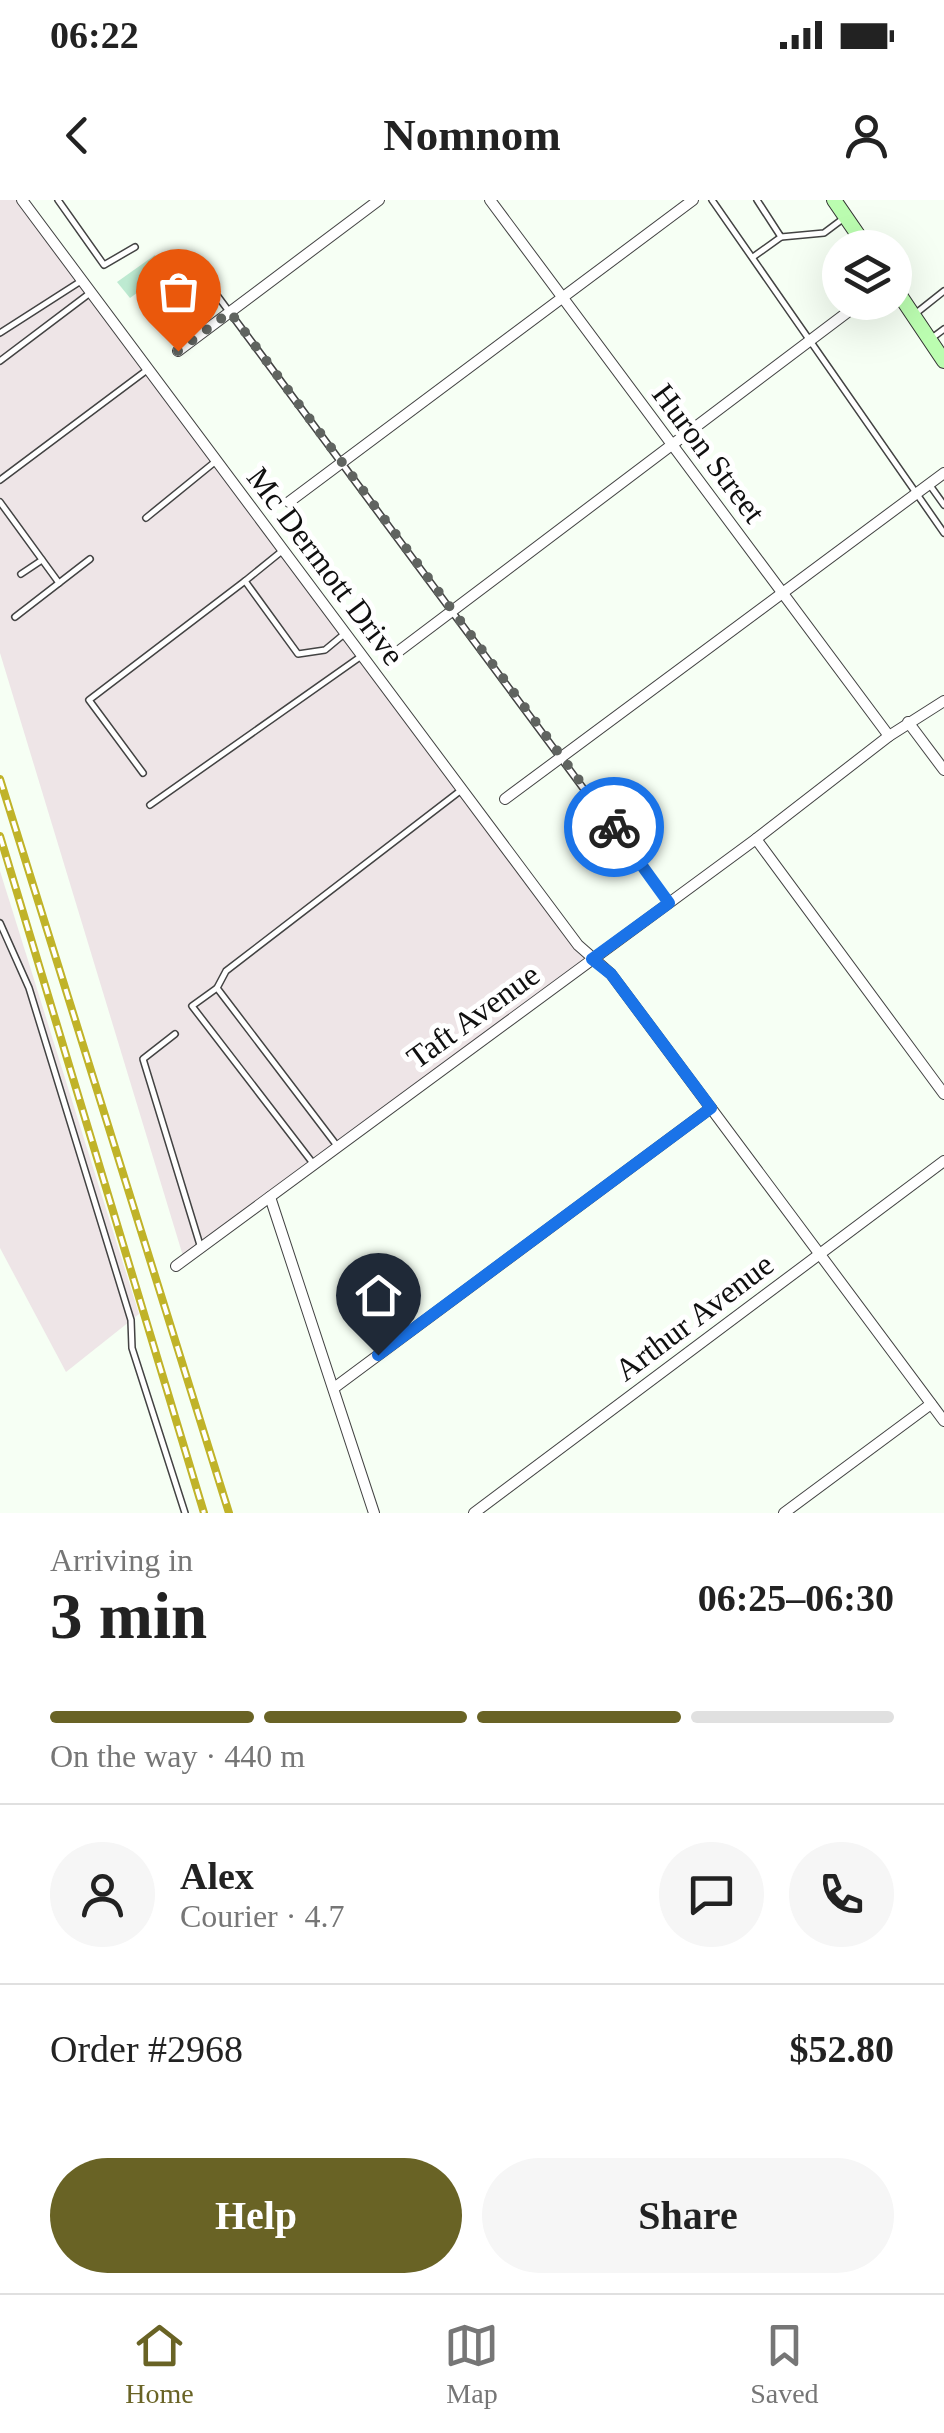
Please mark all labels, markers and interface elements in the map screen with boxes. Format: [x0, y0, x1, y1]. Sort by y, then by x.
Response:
text: 06:22 [50, 14, 139, 56]
icon: back [50, 108, 105, 163]
icon: person [839, 108, 894, 163]
text: Nomnom [383, 110, 561, 160]
map controls [822, 230, 912, 320]
button: layers [822, 230, 912, 320]
pin [136, 249, 221, 352]
icon: bag [151, 264, 206, 319]
street label: Huron Street [645, 377, 773, 530]
street label: Mc Dermott Drive [240, 460, 412, 672]
courier [564, 777, 664, 877]
icon: bike [587, 800, 642, 855]
street label: Taft Avenue [400, 956, 546, 1076]
street label: Arthur Avenue [608, 1246, 780, 1388]
pin [336, 1253, 421, 1356]
icon: home [351, 1268, 406, 1323]
text: Arriving in [50, 1542, 193, 1578]
text: 06:25–06:30 [698, 1577, 894, 1619]
text: 3 min [50, 1580, 207, 1652]
text: On the way · 440 m [50, 1738, 305, 1774]
button: person [50, 1842, 155, 1947]
button: chat [659, 1842, 764, 1947]
button: phone [789, 1842, 894, 1947]
text: Alex [180, 1855, 254, 1897]
text: Courier · 4.7 [180, 1898, 344, 1934]
text: Order #2968 [50, 2028, 243, 2070]
text: $52.80 [790, 2028, 894, 2070]
button: Help [50, 2158, 462, 2273]
button: Share [482, 2158, 894, 2273]
tab: Home [125, 2318, 194, 2410]
tab: Map [444, 2318, 499, 2410]
tab: Saved [750, 2318, 819, 2410]

